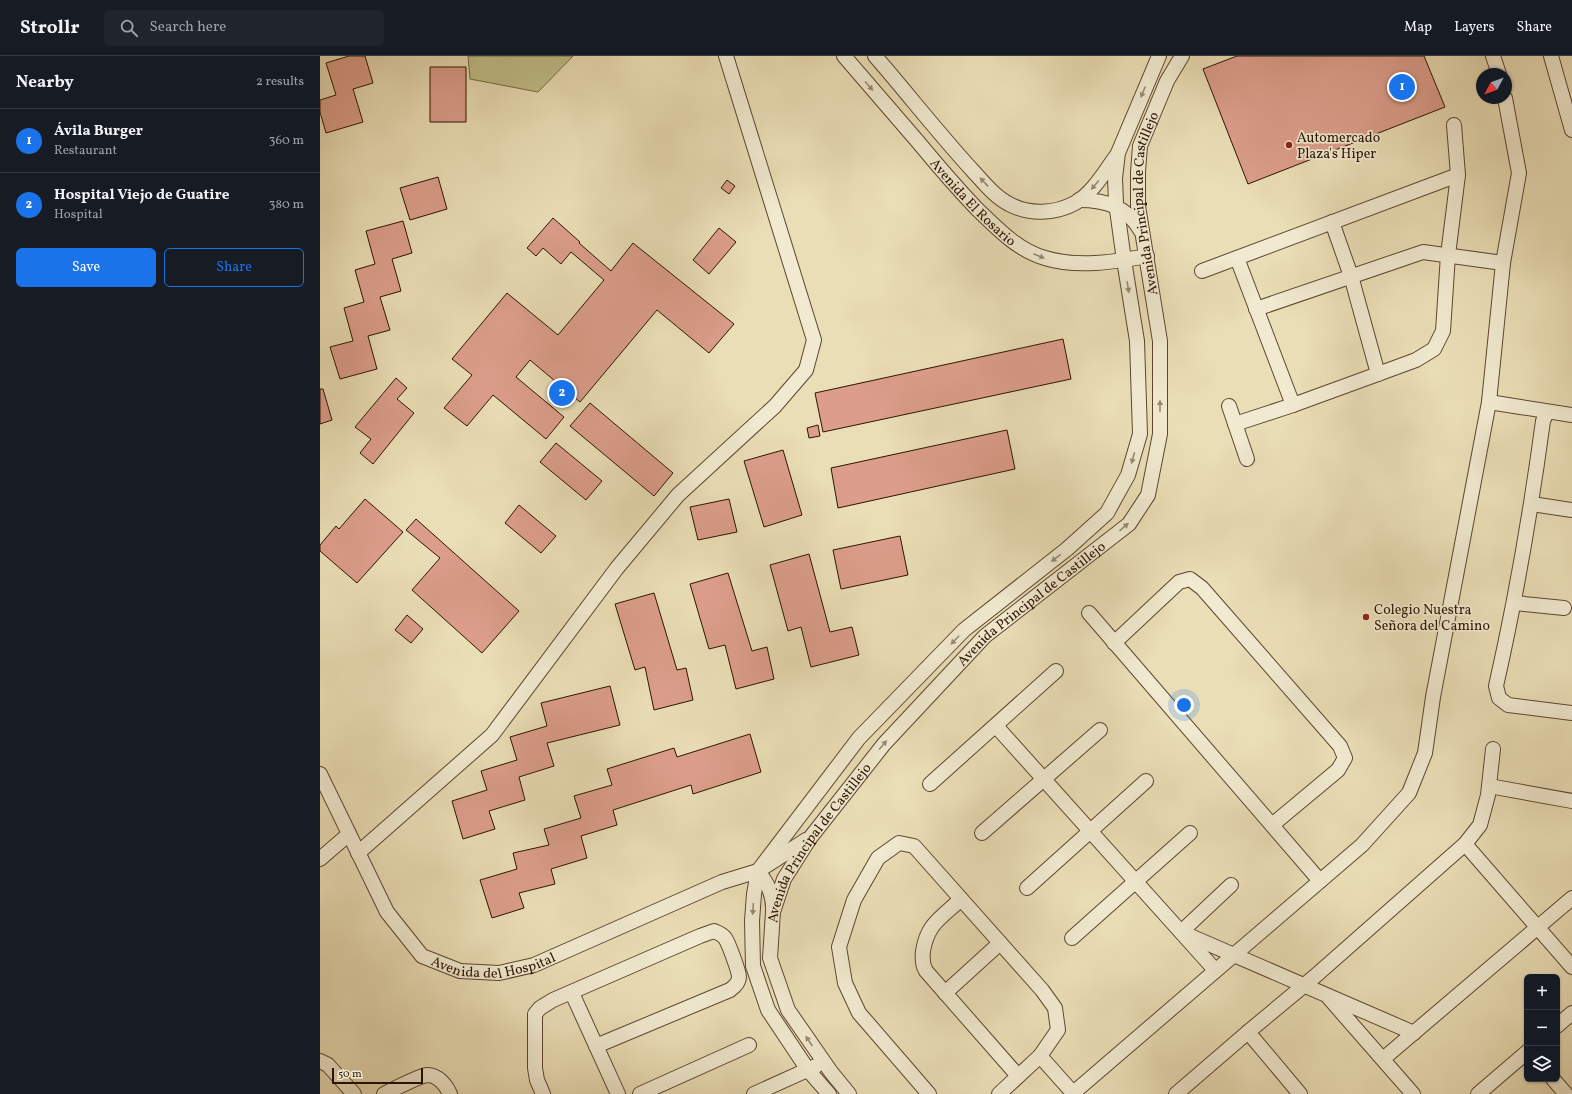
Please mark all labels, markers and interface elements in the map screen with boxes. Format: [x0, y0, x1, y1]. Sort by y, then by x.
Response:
search box [104, 10, 384, 46]
text: Strollr [20, 15, 80, 41]
icon: search [118, 17, 140, 39]
text: Search here [150, 17, 226, 38]
text: Map [1404, 18, 1432, 37]
text: Layers [1454, 18, 1494, 37]
text: Share [1516, 18, 1552, 37]
north arrow [1476, 68, 1512, 104]
text: Nearby [16, 71, 74, 94]
pin: 1 [1389, 72, 1415, 102]
text: 2 results [256, 73, 304, 91]
one-way arrow [865, 80, 874, 91]
one-way arrow [1140, 86, 1146, 98]
street label: Avenida Principal de Castillejo [1130, 109, 1164, 297]
text: Ávila Burger [54, 121, 143, 142]
place label: Automercado Plaza's Hiper [1297, 129, 1380, 164]
text: 1 [26, 132, 32, 150]
text: 360 m [269, 132, 304, 150]
marker: Automercado Plaza's Hiper [1284, 140, 1294, 150]
text: Restaurant [54, 142, 117, 160]
street label: Avenida El Rosario [925, 155, 1019, 251]
one-way arrow [979, 177, 989, 187]
one-way arrow [1091, 179, 1099, 190]
text: Hospital Viejo de Guatire [54, 185, 229, 206]
text: 2 [26, 196, 32, 214]
text: 380 m [269, 196, 304, 214]
text: Hospital [54, 206, 103, 224]
button: Save [16, 248, 156, 287]
button: Share [164, 248, 304, 287]
one-way arrow [1033, 253, 1044, 259]
one-way arrow [1125, 281, 1131, 293]
pin: 2 [549, 378, 575, 408]
one-way arrow [1157, 399, 1163, 412]
one-way arrow [1130, 452, 1136, 464]
one-way arrow [1119, 523, 1130, 532]
street label: Avenida Principal de Castillejo [954, 538, 1110, 671]
one-way arrow [1050, 554, 1061, 563]
place label: Colegio Nuestra Señora del Camino [1374, 601, 1490, 636]
marker: Colegio Nuestra Señora del Camino [1361, 612, 1371, 622]
one-way arrow [950, 635, 960, 645]
your location [1174, 695, 1194, 715]
one-way arrow [879, 740, 888, 751]
street label: Avenida Principal de Castillejo [764, 760, 876, 923]
one-way arrow [749, 903, 756, 915]
street label: Avenida del Hospital [428, 949, 559, 984]
map controls [1524, 974, 1560, 1082]
button: + [1524, 974, 1560, 1010]
button: − [1524, 1010, 1560, 1046]
one-way arrow [805, 1035, 813, 1046]
button: layers [1524, 1046, 1560, 1082]
scale bar [332, 1066, 423, 1085]
text: 50 m [338, 1067, 362, 1082]

